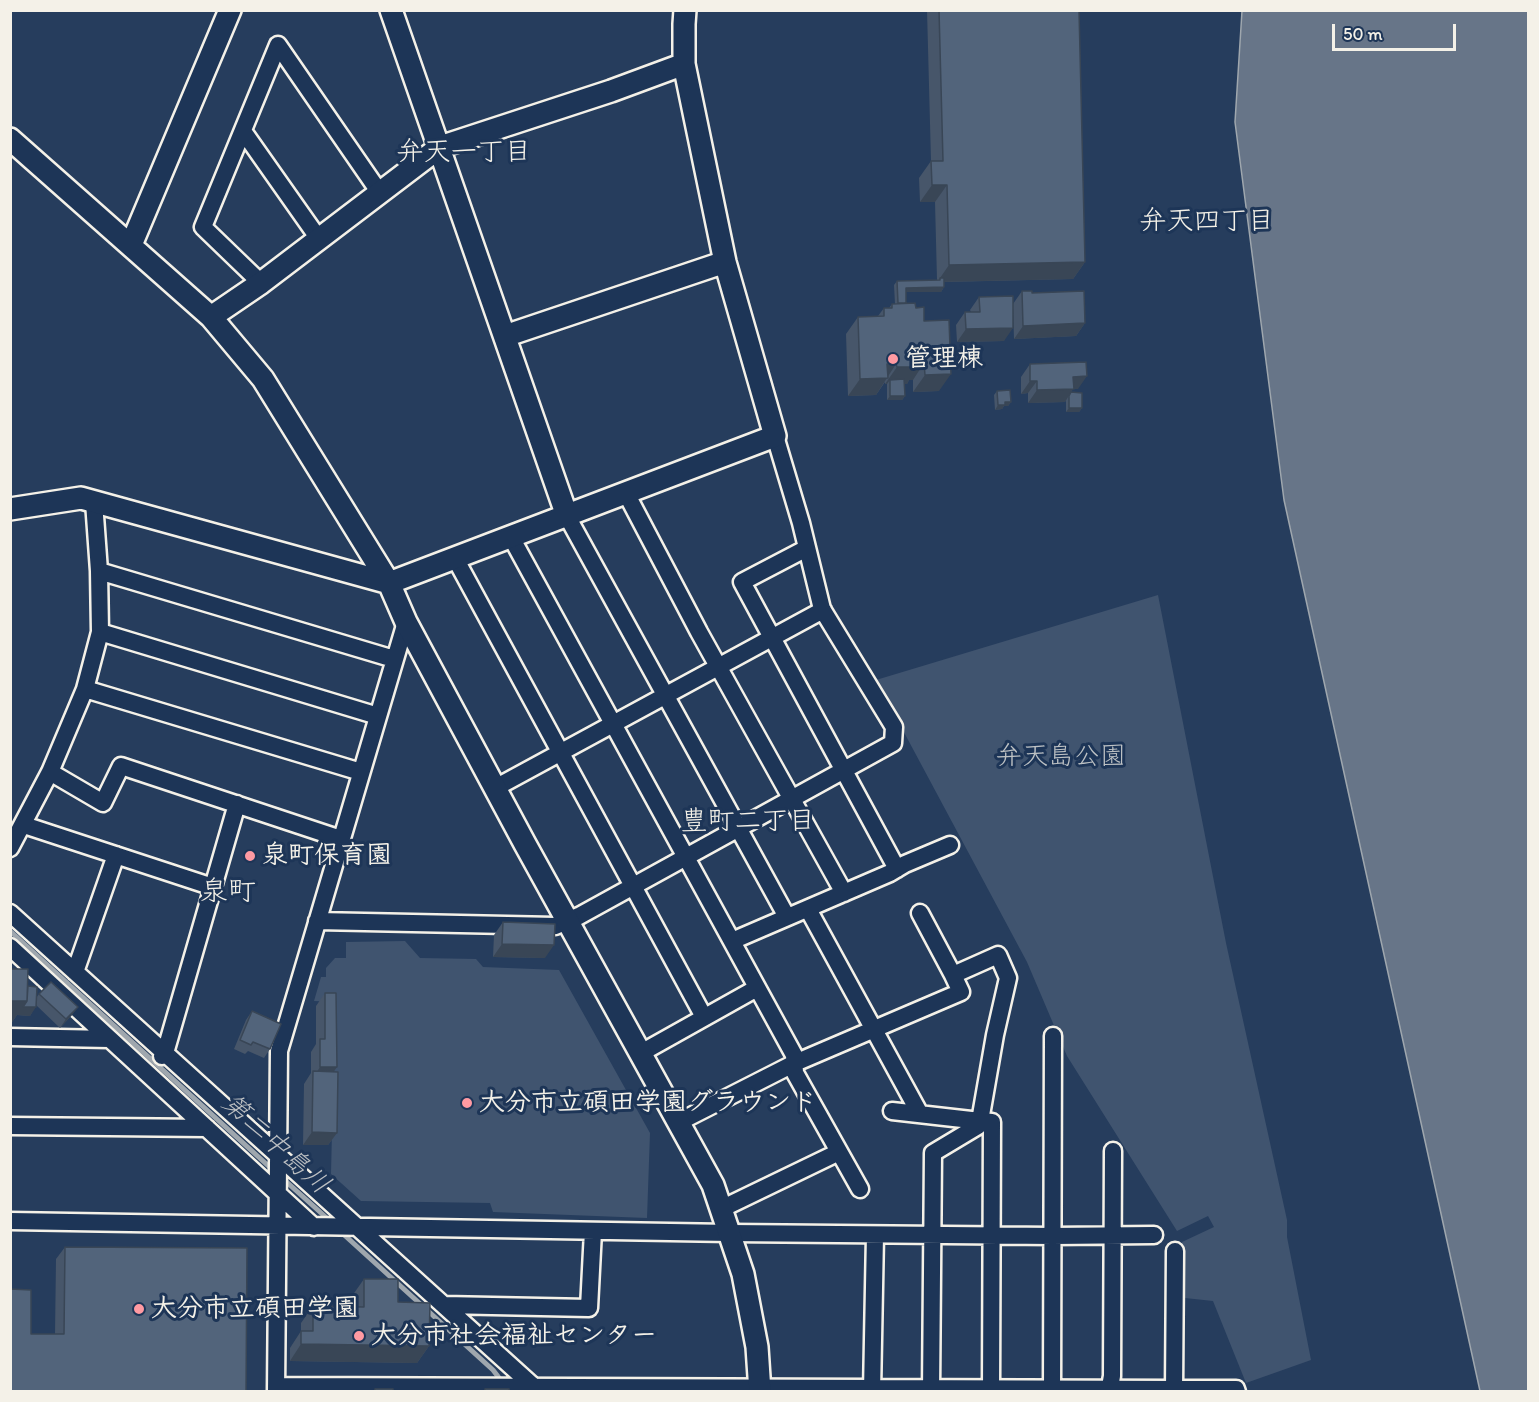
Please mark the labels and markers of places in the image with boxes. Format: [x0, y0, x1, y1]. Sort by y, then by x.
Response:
place label: 管理棟 [905, 343, 983, 375]
marker: 管理棟 [886, 352, 900, 366]
place label: 泉町保育園 [262, 840, 392, 872]
marker: 泉町保育園 [243, 849, 257, 863]
place label: 大分市立碩田学園グラウンド [479, 1087, 817, 1119]
marker: 大分市立碩田学園グラウンド [460, 1096, 474, 1110]
place label: 大分市立碩田学園 [151, 1293, 359, 1325]
marker: 大分市立碩田学園 [132, 1302, 146, 1316]
place label: 大分市社会福祉センター [371, 1320, 657, 1352]
marker: 大分市社会福祉センター [352, 1329, 366, 1343]

